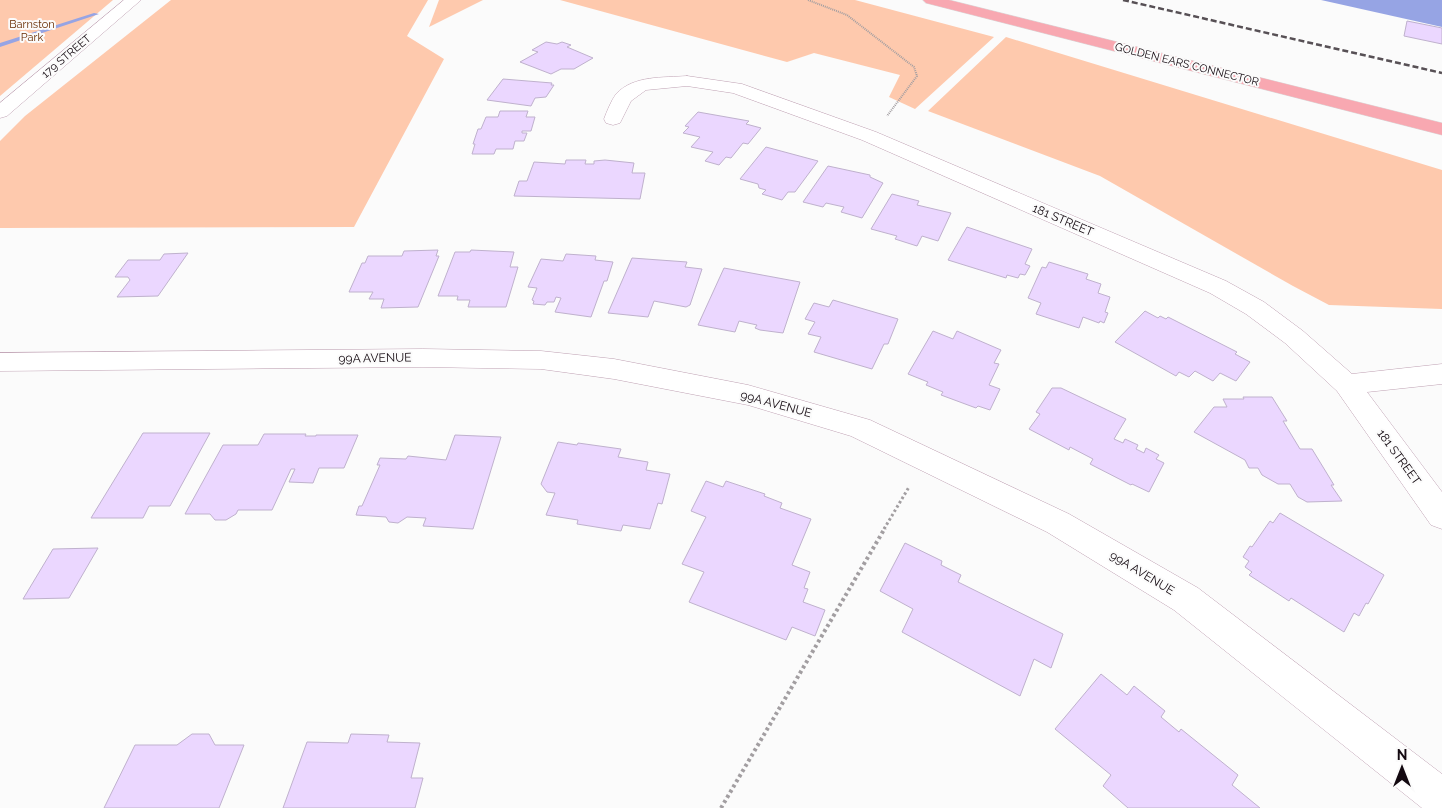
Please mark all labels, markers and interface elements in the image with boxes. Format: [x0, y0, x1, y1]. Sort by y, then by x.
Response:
park label: Barnston Park [9, 18, 55, 44]
street label: 179 STREET [39, 32, 94, 81]
street label: GOLDEN EARS CONNECTOR [1114, 40, 1260, 89]
street label: 181 STREET [1030, 201, 1096, 239]
street label: 99A AVENUE [338, 350, 412, 366]
street label: 99A AVENUE [739, 388, 813, 420]
street label: 181 STREET [1374, 427, 1424, 488]
street label: 99A AVENUE [1107, 548, 1177, 598]
north arrow [1377, 743, 1427, 793]
text: N [1397, 747, 1407, 763]

